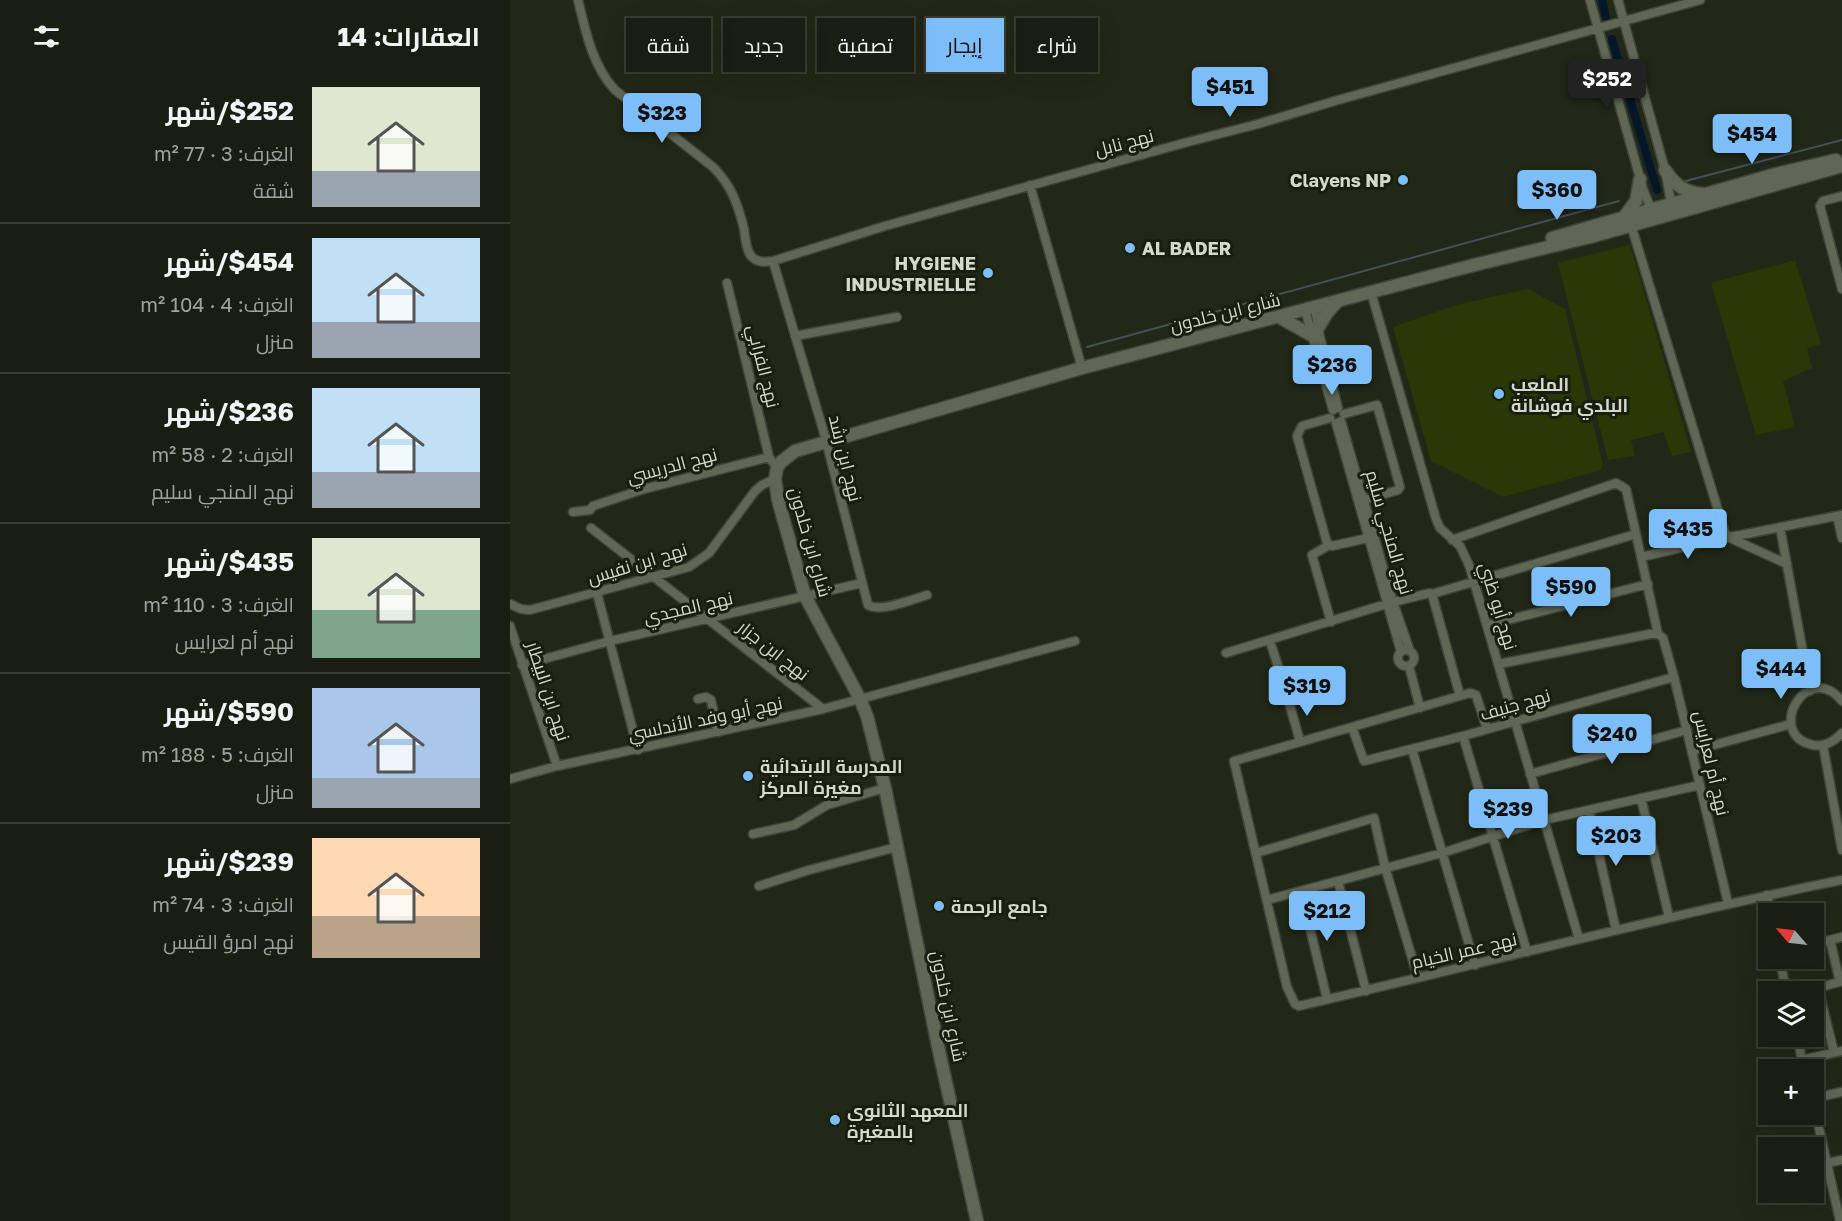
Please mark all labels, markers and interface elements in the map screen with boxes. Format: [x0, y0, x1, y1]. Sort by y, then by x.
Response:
chip: شقة [626, 18, 711, 72]
chip: جديد [723, 18, 805, 72]
chip: تصفية [817, 18, 914, 72]
chip: إيجار [926, 18, 1004, 72]
chip: شراء [1016, 18, 1098, 72]
icon: filters [30, 20, 63, 53]
text: العقارات: 14 [337, 21, 480, 52]
pin: $252 [1571, 59, 1643, 110]
text: $252 [1582, 66, 1632, 90]
pin: $451 [1194, 67, 1266, 118]
text: $451 [1206, 74, 1254, 98]
pin: $323 [626, 93, 698, 144]
text: $252/شهر [166, 95, 294, 126]
text: $323 [637, 100, 687, 124]
icon: home [360, 111, 432, 183]
pin: $454 [1716, 114, 1788, 165]
text: $454 [1727, 121, 1777, 145]
street label: نهج نابل [1092, 124, 1156, 162]
text: الغرف: 3 · 77 m² [154, 141, 294, 165]
place label: Clayens NP [1290, 169, 1391, 191]
pin: $360 [1521, 170, 1593, 221]
marker: Clayens NP [1396, 173, 1410, 187]
text: $360 [1531, 177, 1583, 201]
text: شقة [253, 178, 294, 202]
place label: AL BADER [1142, 237, 1231, 259]
marker: AL BADER [1123, 241, 1137, 255]
text: $454/شهر [165, 246, 294, 277]
place label: HYGIENE INDUSTRIELLE [845, 252, 976, 295]
icon: home [360, 262, 432, 334]
marker: HYGIENE INDUSTRIELLE [981, 266, 995, 280]
street label: شارع ابن خلدون [1167, 288, 1283, 338]
text: الغرف: 4 · 104 m² [140, 292, 294, 316]
street label: نهج الفرابي [739, 322, 785, 411]
text: منزل [256, 329, 294, 353]
pin: $236 [1296, 345, 1368, 396]
text: $236 [1307, 352, 1357, 376]
place label: الملعب البلدي فوشانة [1511, 373, 1628, 420]
marker: الملعب البلدي فوشانة [1492, 387, 1506, 401]
text: $236/شهر [165, 396, 294, 427]
icon: home [360, 412, 432, 484]
street label: نهج ابن رشد [823, 412, 867, 504]
text: الغرف: 2 · 58 m² [151, 442, 294, 466]
street label: نهج الدريسي [624, 442, 720, 490]
street label: نهج المنجي سليم [1358, 467, 1418, 598]
text: نهج المنجي سليم [151, 479, 294, 503]
street label: شارع ابن خلدون [783, 485, 837, 600]
pin: $435 [1652, 509, 1724, 560]
text: $435 [1663, 516, 1713, 540]
street label: نهج ابن نفيس [584, 537, 690, 591]
text: $435/شهر [165, 546, 294, 577]
street label: نهج أبو ظبي [1471, 560, 1523, 654]
icon: home [360, 562, 432, 634]
pin: $590 [1535, 567, 1607, 618]
text: $590 [1545, 574, 1597, 598]
street label: نهج المجدي [641, 586, 736, 632]
text: الغرف: 3 · 110 m² [143, 592, 294, 616]
street label: نهج ابن جزار [732, 615, 814, 686]
text: نهج أم لعرايس [175, 629, 294, 653]
street label: نهج ابن البيطار [520, 638, 575, 744]
pin: $444 [1745, 649, 1817, 700]
text: $444 [1756, 656, 1806, 680]
pin: $319 [1271, 666, 1343, 717]
text: $319 [1283, 673, 1331, 697]
street label: نهج جنيف [1477, 683, 1553, 726]
street label: نهج أبو وفد الأندلسي [626, 691, 785, 748]
text: $590/شهر [164, 696, 294, 727]
street label: نهج أم لعرايس [1687, 708, 1735, 818]
icon: home [360, 712, 432, 784]
pin: $240 [1576, 714, 1648, 765]
text: $240 [1586, 721, 1638, 745]
text: الغرف: 5 · 188 m² [141, 742, 294, 766]
place label: المدرسة الابتدائية مغيرة المركز [759, 755, 903, 799]
marker: المدرسة الابتدائية مغيرة المركز [741, 769, 755, 783]
text: منزل [256, 779, 294, 803]
pin: $239 [1472, 789, 1544, 840]
text: $239 [1483, 796, 1533, 820]
pin: $203 [1580, 816, 1652, 867]
text: $203 [1591, 823, 1641, 847]
text: $239/شهر [165, 846, 294, 877]
icon: home [360, 862, 432, 934]
pin: $212 [1291, 891, 1363, 942]
text: الغرف: 3 · 74 m² [152, 892, 294, 916]
place label: جامع الرحمة [951, 895, 1048, 919]
text: $212 [1303, 898, 1351, 922]
marker: جامع الرحمة [932, 899, 946, 913]
north arrow [1758, 903, 1824, 969]
map controls [1758, 903, 1824, 1203]
street label: نهج عمر الخيام [1409, 927, 1519, 975]
text: نهج امرؤ القيس [163, 929, 294, 953]
street label: شارع ابن خلدون [925, 948, 972, 1064]
button: layers [1758, 981, 1824, 1047]
button: + [1758, 1059, 1824, 1125]
place label: المعهد الثانوي بالمغيرة [847, 1099, 968, 1143]
marker: المعهد الثانوي بالمغيرة [828, 1113, 842, 1127]
button: − [1758, 1137, 1824, 1203]

